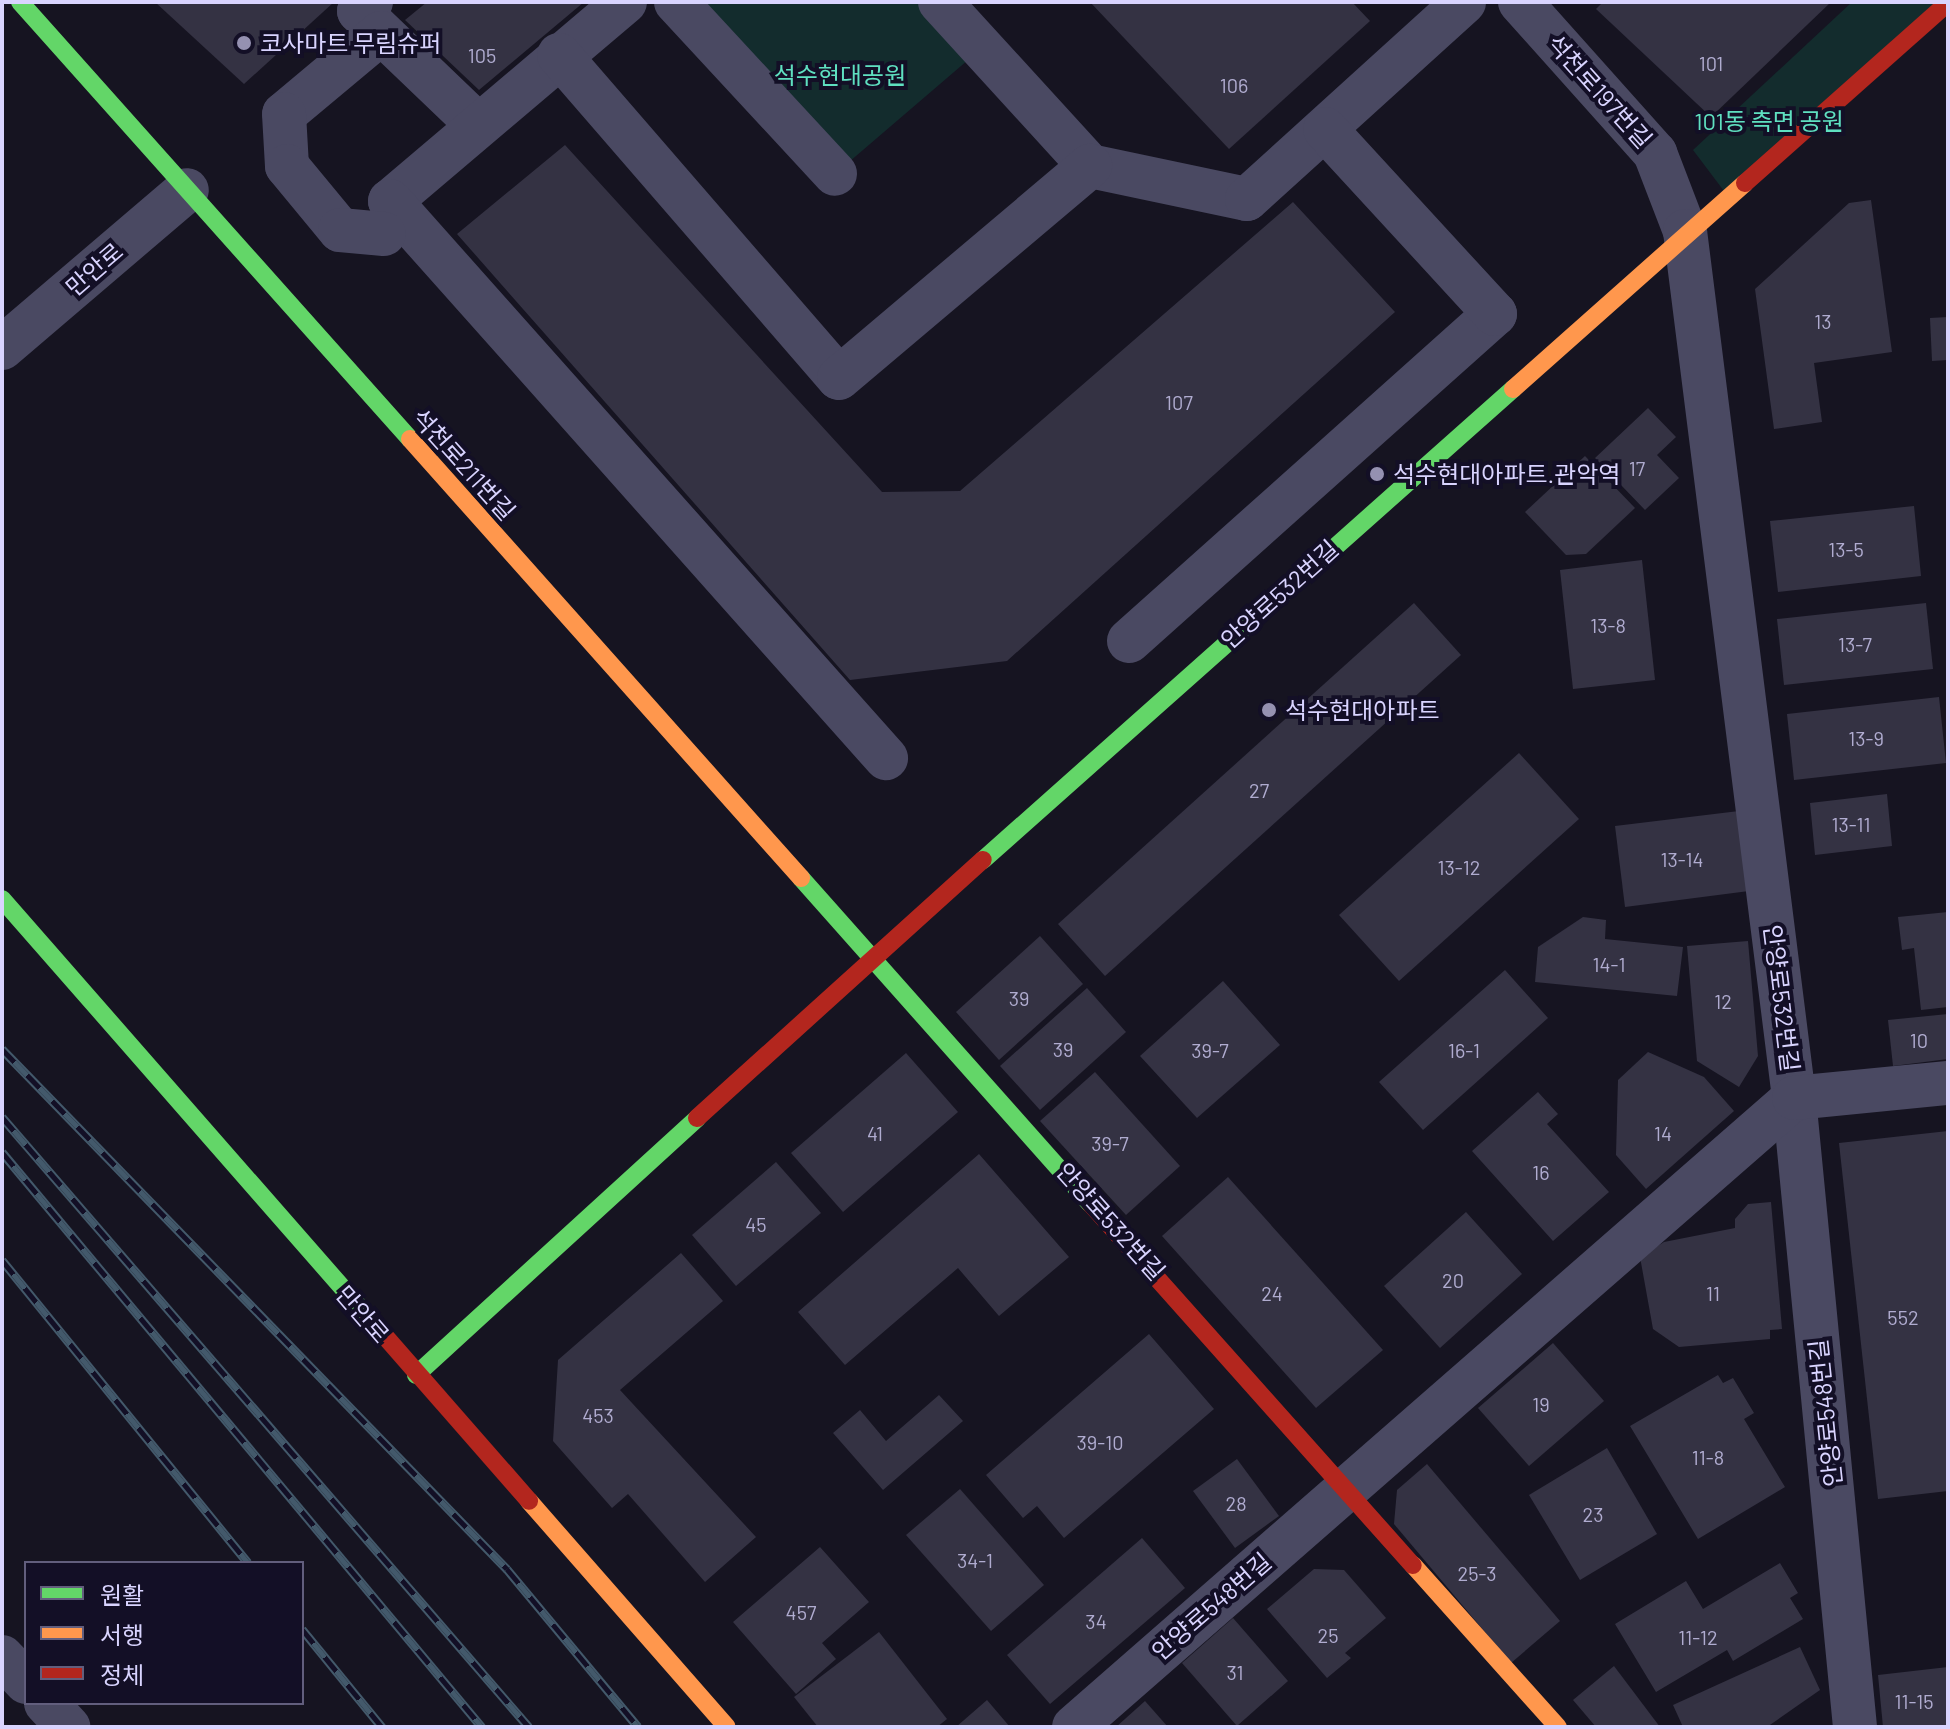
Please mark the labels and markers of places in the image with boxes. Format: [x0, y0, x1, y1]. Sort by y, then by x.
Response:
place label: 코사마트 무림슈퍼 [260, 29, 441, 57]
marker: 코사마트 무림슈퍼 [235, 34, 253, 52]
place label: 석수현대아파트.관악역 [1393, 460, 1620, 488]
marker: 석수현대아파트.관악역 [1368, 465, 1386, 483]
place label: 석수현대아파트 [1285, 696, 1440, 724]
marker: 석수현대아파트 [1260, 701, 1278, 719]

